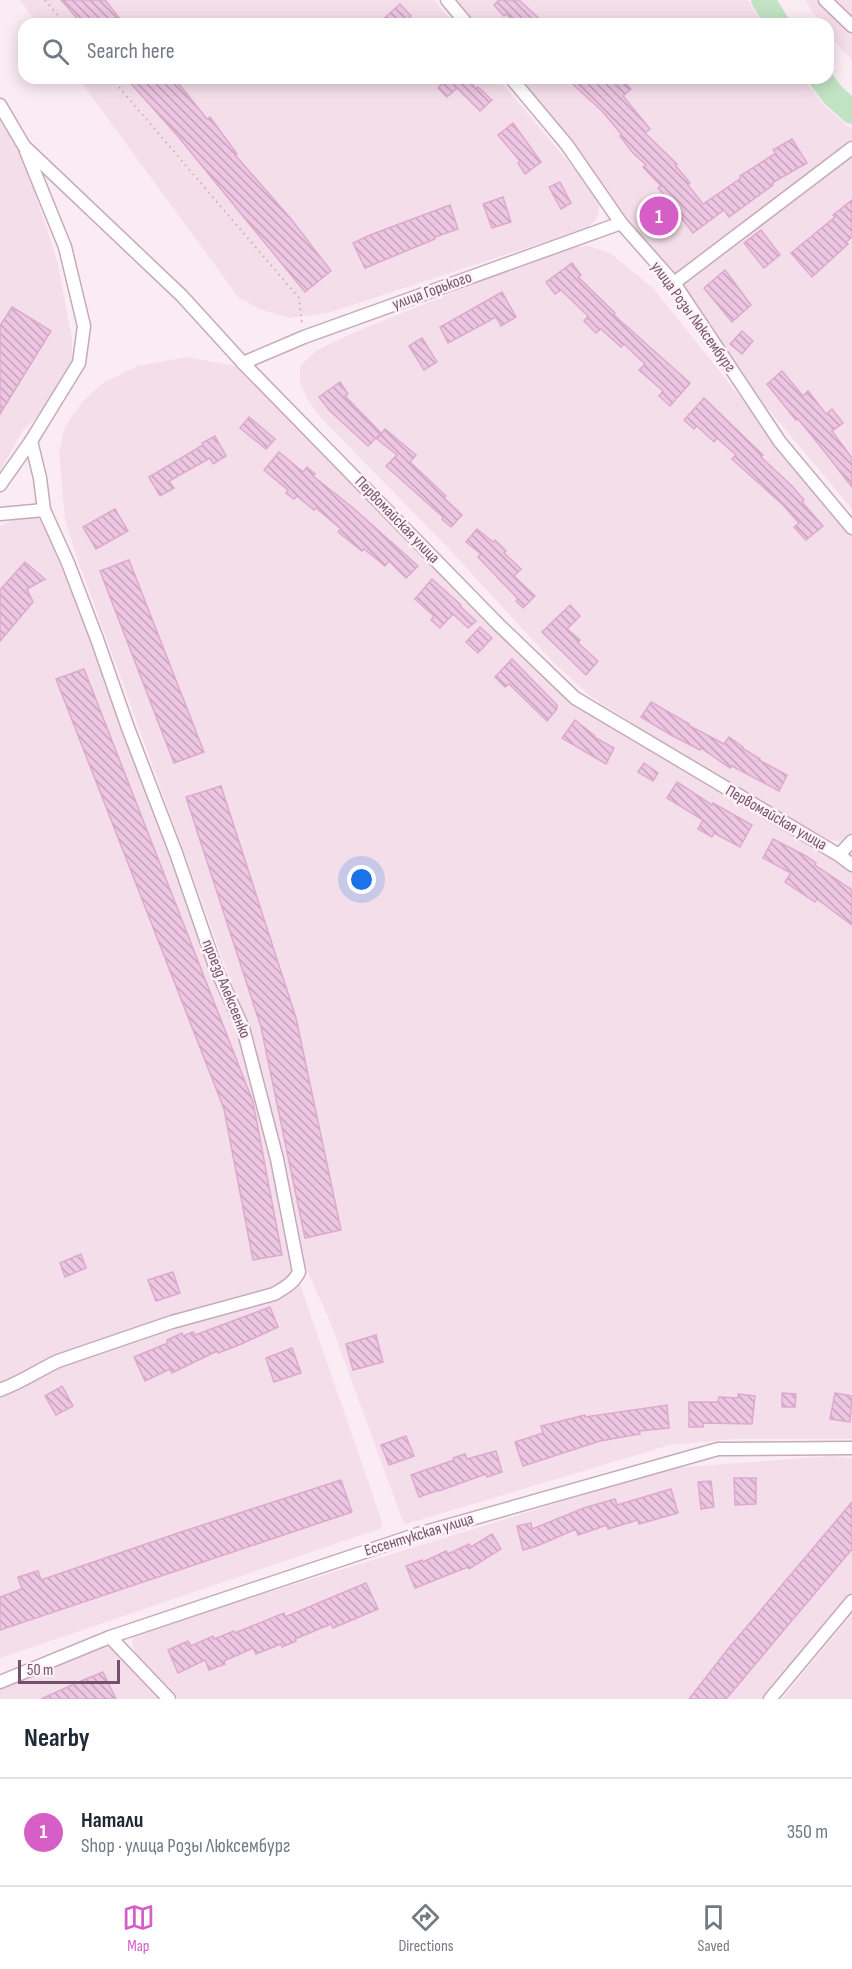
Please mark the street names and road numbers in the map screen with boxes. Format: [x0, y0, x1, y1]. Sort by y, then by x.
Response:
street label: улица Розы Люксембург [646, 258, 740, 376]
street label: улица Горького [390, 268, 474, 314]
street label: Первомайская улица [351, 473, 443, 567]
street label: Первомайская улица [722, 781, 830, 855]
street label: проезд Алексеенко [198, 937, 254, 1041]
street label: Ессентукская улица [362, 1509, 476, 1561]

